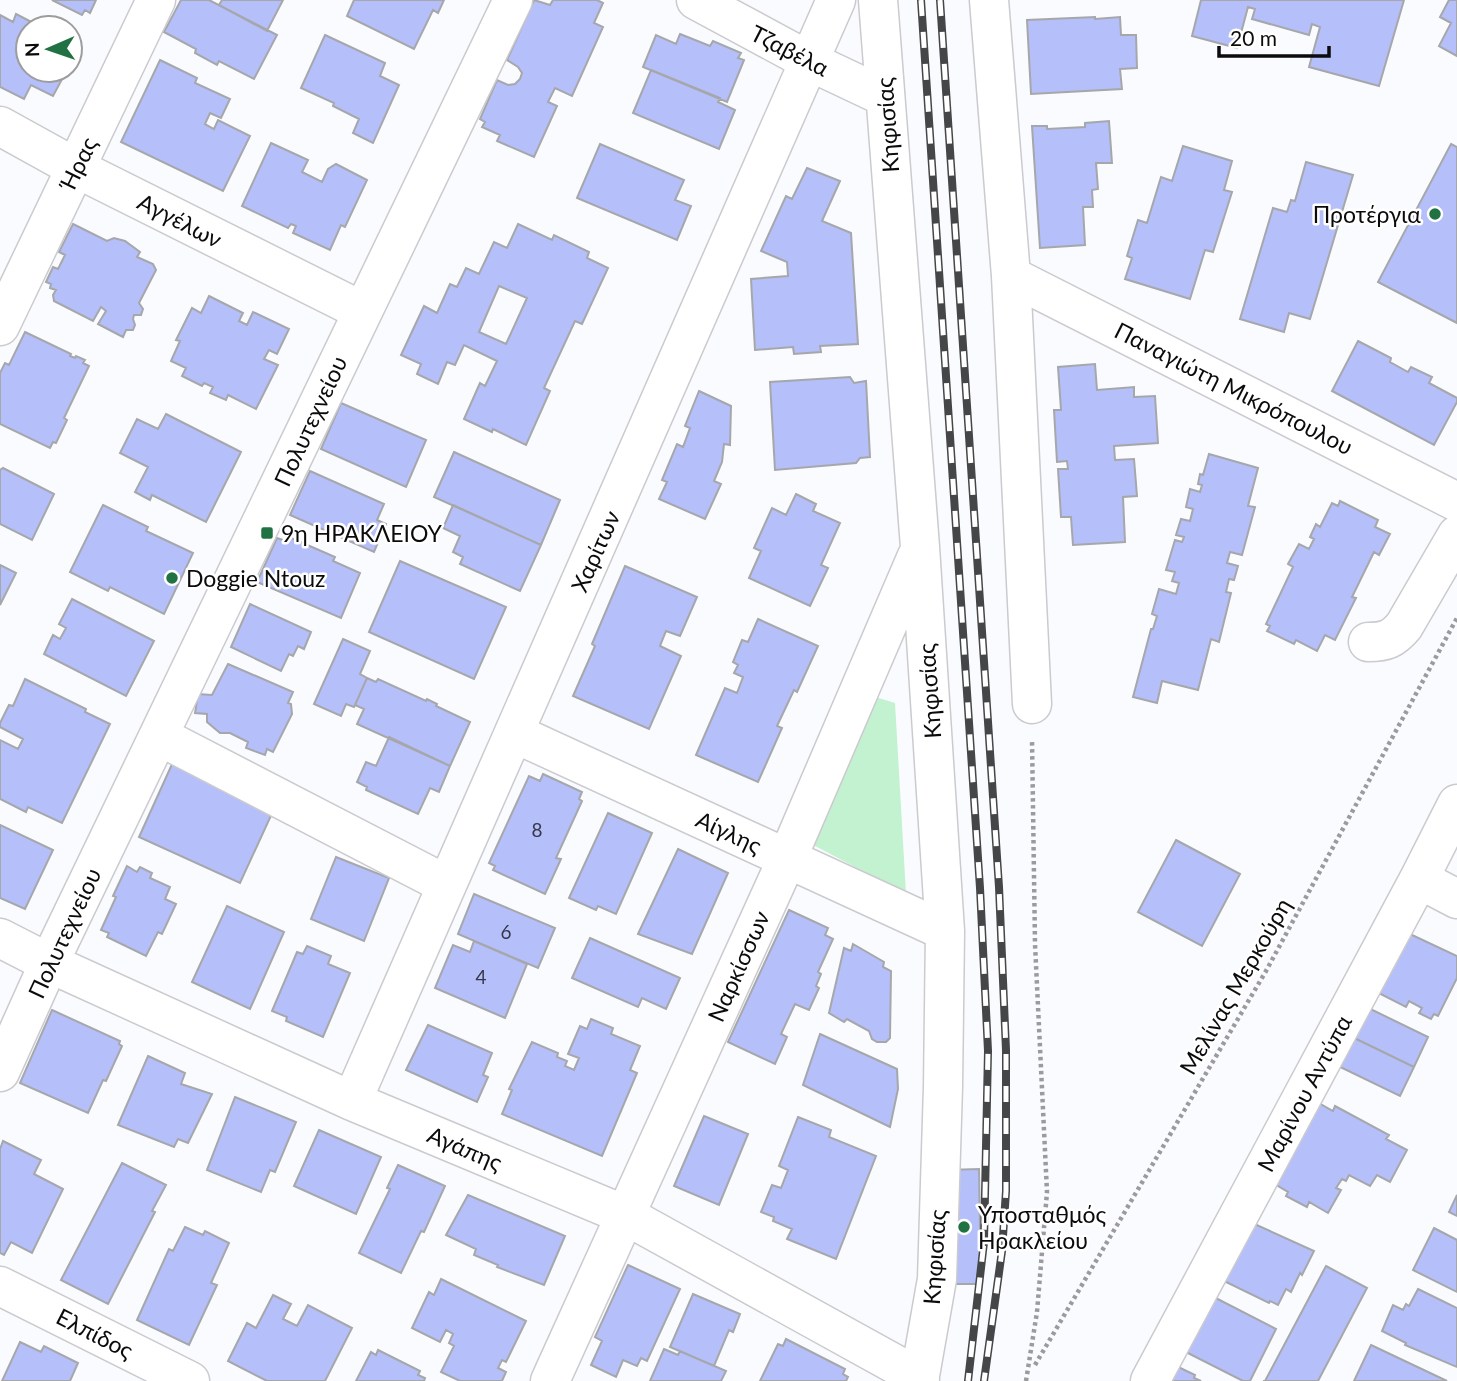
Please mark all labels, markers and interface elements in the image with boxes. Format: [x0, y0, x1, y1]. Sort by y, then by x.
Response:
north arrow [14, 14, 84, 84]
scale bar [1219, 14, 1329, 58]
street label: Τζαβέλα [746, 18, 834, 82]
text: 20 m [1230, 25, 1277, 50]
text: N [20, 42, 43, 57]
street label: Κηφισίας [870, 76, 904, 174]
street label: Ήρας [53, 132, 103, 195]
street label: Αγγέλων [133, 187, 227, 253]
place label: Προτέργια [1313, 200, 1421, 228]
marker: Προτέργια [1427, 206, 1443, 222]
street label: Παναγιώτη Μικρόπουλου [1110, 316, 1358, 460]
street label: Πολυτεχνείου [268, 351, 352, 491]
street label: Χαρίτων [565, 506, 625, 596]
place label: 9η ΗΡΑΚΛΕΙΟΥ [281, 519, 442, 547]
marker: 9η ΗΡΑΚΛΕΙΟΥ [259, 525, 275, 541]
place label: Doggie Ntouz [186, 564, 325, 592]
marker: Doggie Ntouz [164, 570, 180, 586]
street label: Κηφισίας [912, 642, 946, 740]
street label: Αίγλης [692, 805, 766, 859]
house number: 8 [531, 818, 543, 841]
street label: Πολυτεχνείου [22, 863, 106, 1003]
street label: Μελίνας Μερκούρη [1173, 893, 1297, 1079]
street label: Ναρκίσσων [701, 906, 775, 1026]
house number: 6 [500, 920, 512, 943]
house number: 4 [475, 965, 487, 988]
street label: Μαρίνου Αντύπα [1251, 1010, 1357, 1176]
street label: Αγάπης [423, 1120, 507, 1176]
place label: Υποσταθμός Ηρακλείου [978, 1200, 1107, 1254]
street label: Κηφισίας [917, 1208, 951, 1306]
marker: Υποσταθμός Ηρακλείου [956, 1219, 972, 1235]
street label: Ελπίδος [52, 1302, 138, 1364]

